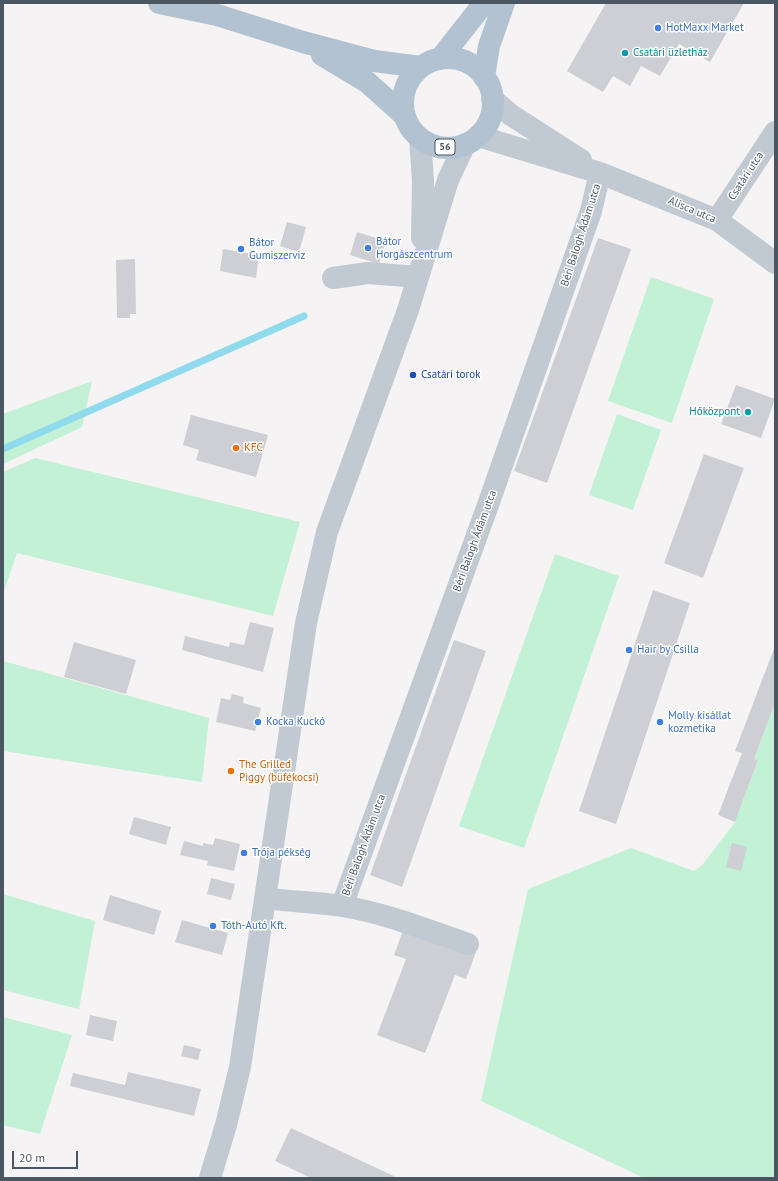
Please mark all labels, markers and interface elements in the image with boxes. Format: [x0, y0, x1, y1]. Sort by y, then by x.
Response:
place label: HotMaxx Market [666, 21, 744, 35]
marker: HotMaxx Market [653, 23, 663, 33]
place label: Csatári üzletház [633, 46, 708, 60]
marker: Csatári üzletház [620, 48, 630, 58]
road number: 56 [435, 139, 455, 155]
street label: Csatári utca [726, 149, 766, 203]
street label: Béri Balogh Ádám utca [558, 182, 604, 288]
street label: Alisca utca [666, 194, 718, 226]
place label: Bátor Horgászcentrum [376, 235, 452, 261]
place label: Bátor Gumiszerviz [249, 236, 305, 262]
marker: Bátor Horgászcentrum [363, 243, 373, 253]
marker: Bátor Gumiszerviz [236, 244, 246, 254]
place label: Csatári torok [421, 368, 480, 382]
marker: Csatári torok [408, 370, 418, 380]
place label: Hőközpont [689, 405, 740, 419]
marker: Hőközpont [743, 407, 753, 417]
place label: KFC [244, 441, 263, 455]
marker: KFC [231, 443, 241, 453]
street label: Béri Balogh Ádám utca [450, 488, 500, 594]
place label: Hair by Csilla [637, 643, 699, 657]
marker: Hair by Csilla [624, 645, 634, 655]
place label: Molly kisállat kozmetika [668, 709, 731, 735]
place label: Kocka Kuckó [266, 715, 325, 729]
marker: Kocka Kuckó [253, 717, 263, 727]
marker: Molly kisállat kozmetika [655, 717, 665, 727]
place label: The Grilled Piggy (büfékocsi) [239, 758, 319, 784]
marker: The Grilled Piggy (büfékocsi) [226, 766, 236, 776]
street label: Béri Balogh Ádám utca [339, 792, 389, 898]
place label: Trója pékség [252, 846, 311, 860]
marker: Trója pékség [239, 848, 249, 858]
place label: Tóth-Autó Kft. [221, 919, 287, 933]
marker: Tóth-Autó Kft. [208, 921, 218, 931]
scale bar [14, 1143, 80, 1169]
text: 20 m [19, 1150, 45, 1165]

